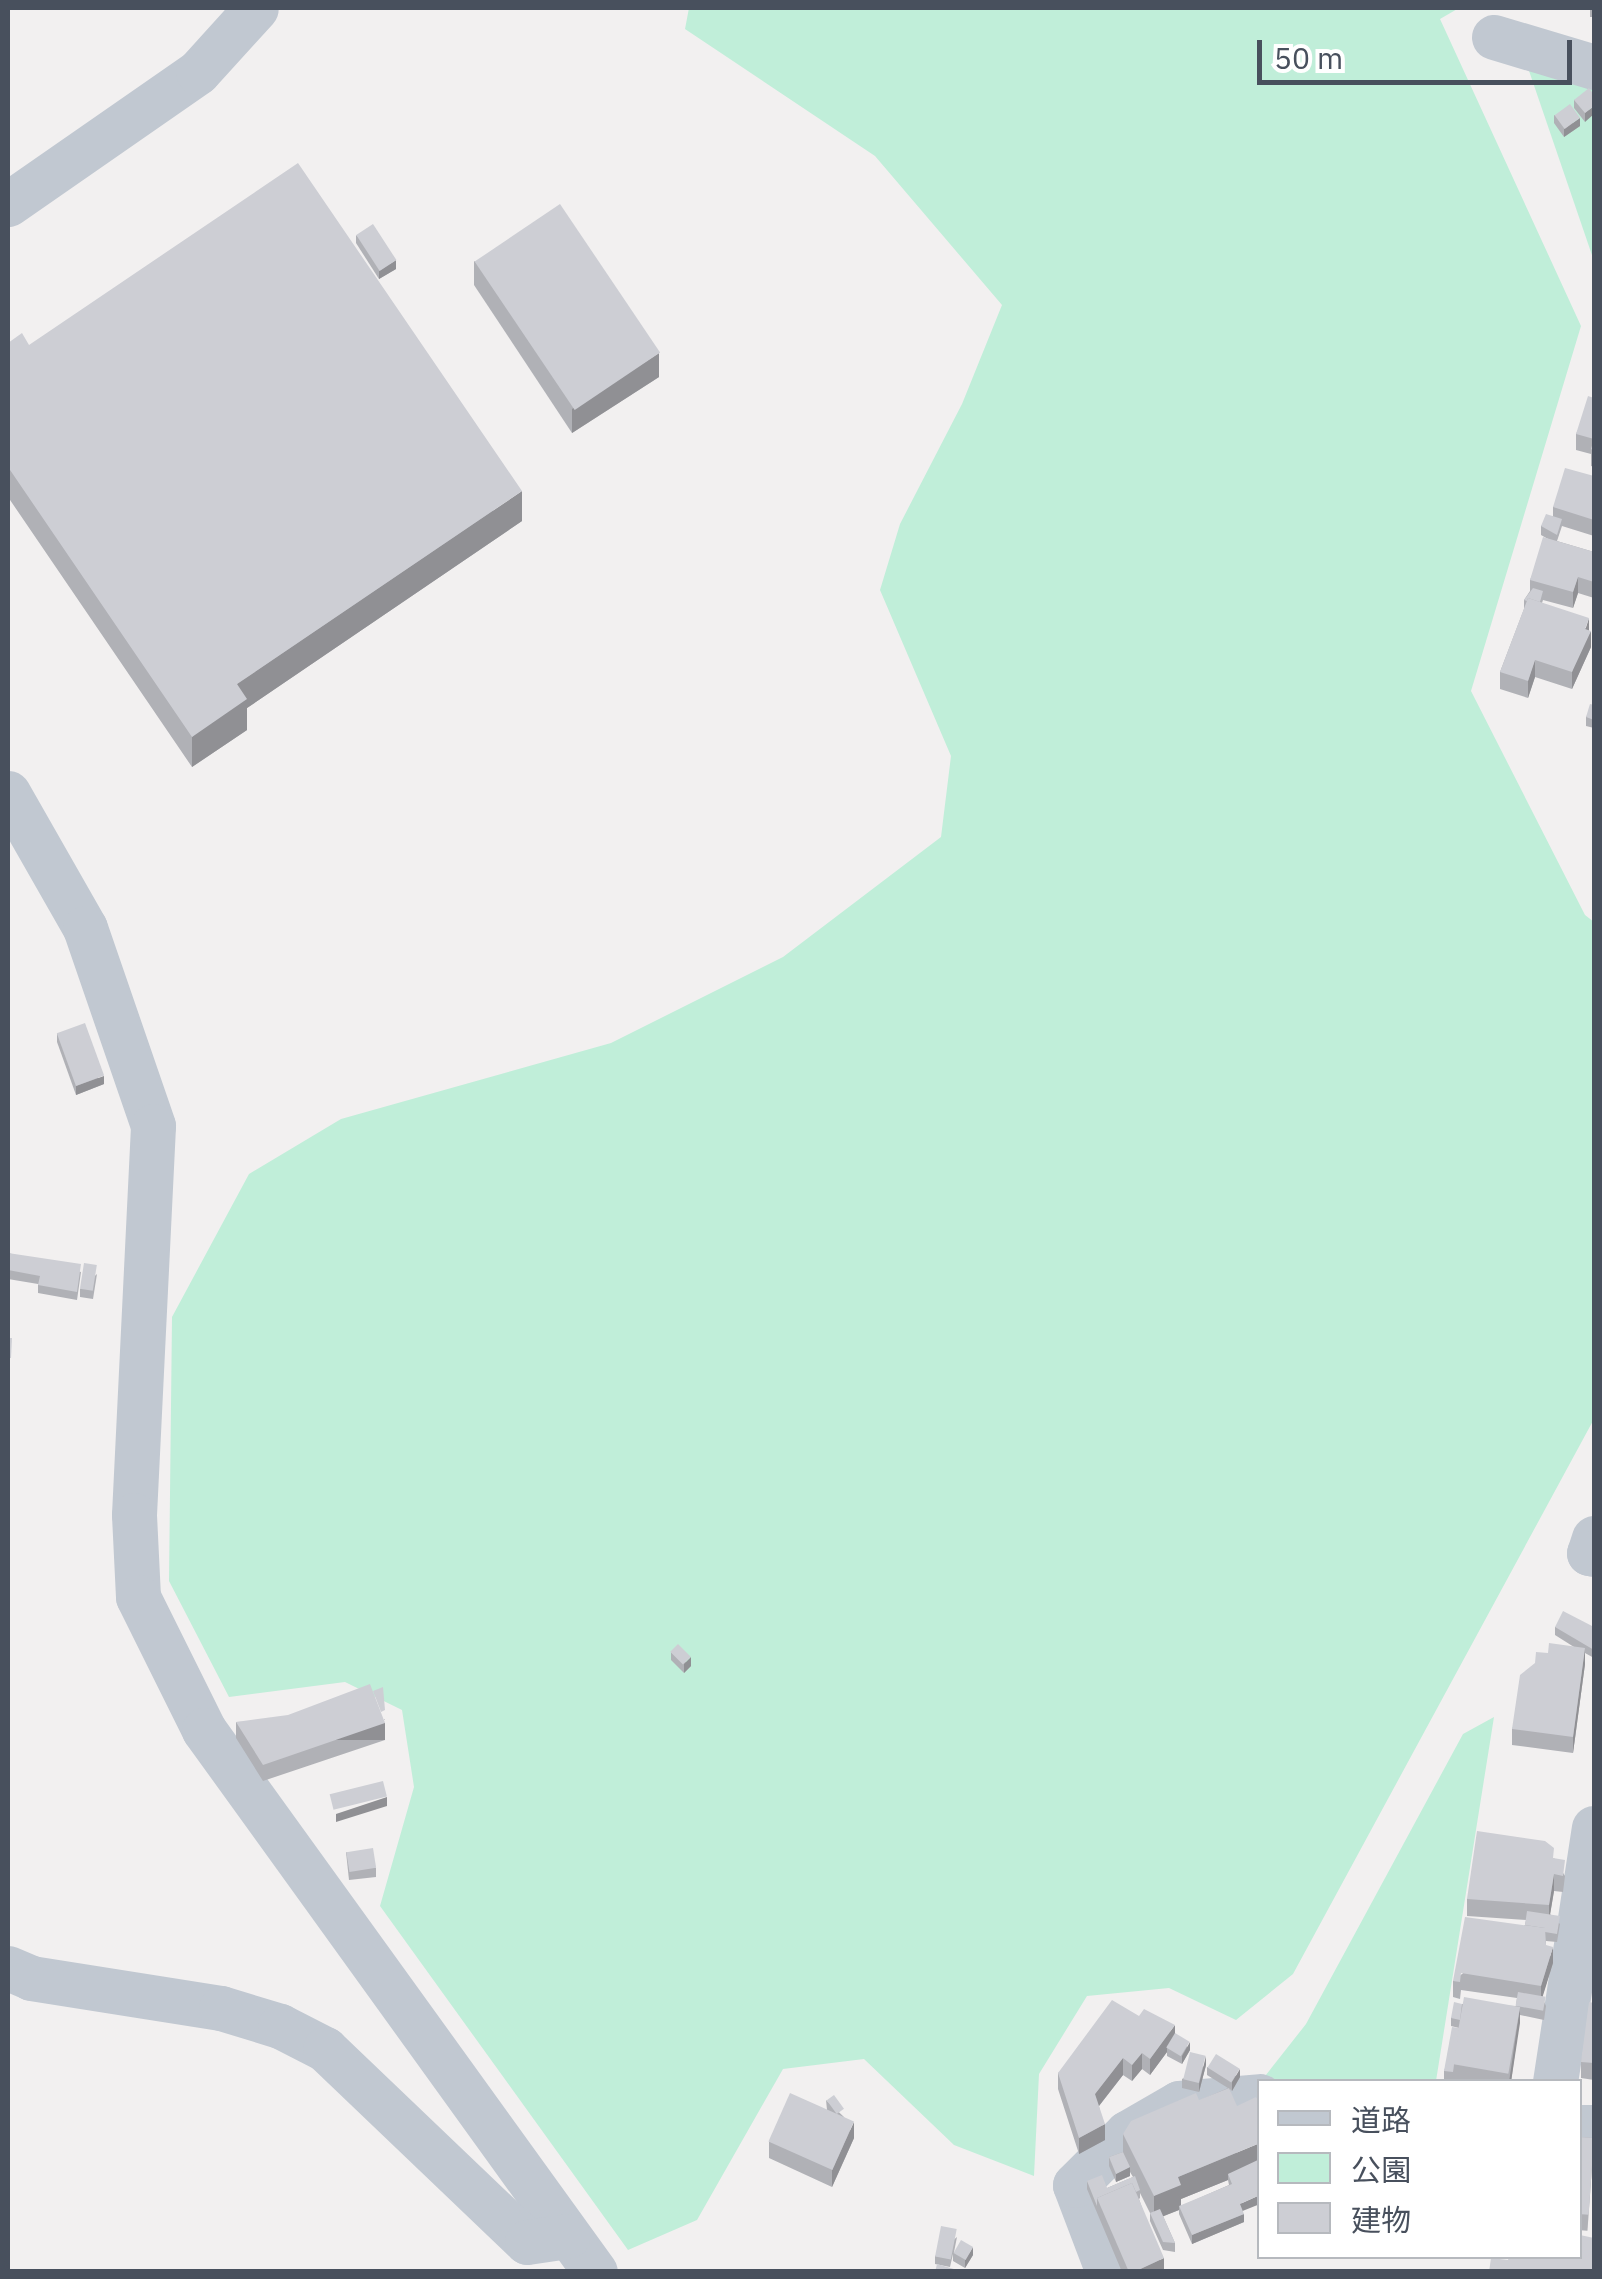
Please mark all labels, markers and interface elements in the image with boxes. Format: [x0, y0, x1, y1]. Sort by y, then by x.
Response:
scale bar [1262, 20, 1577, 82]
text: 50 m [1274, 38, 1343, 77]
legend [1257, 2079, 1582, 2259]
text: 道路 [1351, 2100, 1411, 2139]
text: 公園 [1351, 2150, 1411, 2189]
text: 建物 [1351, 2200, 1411, 2239]

